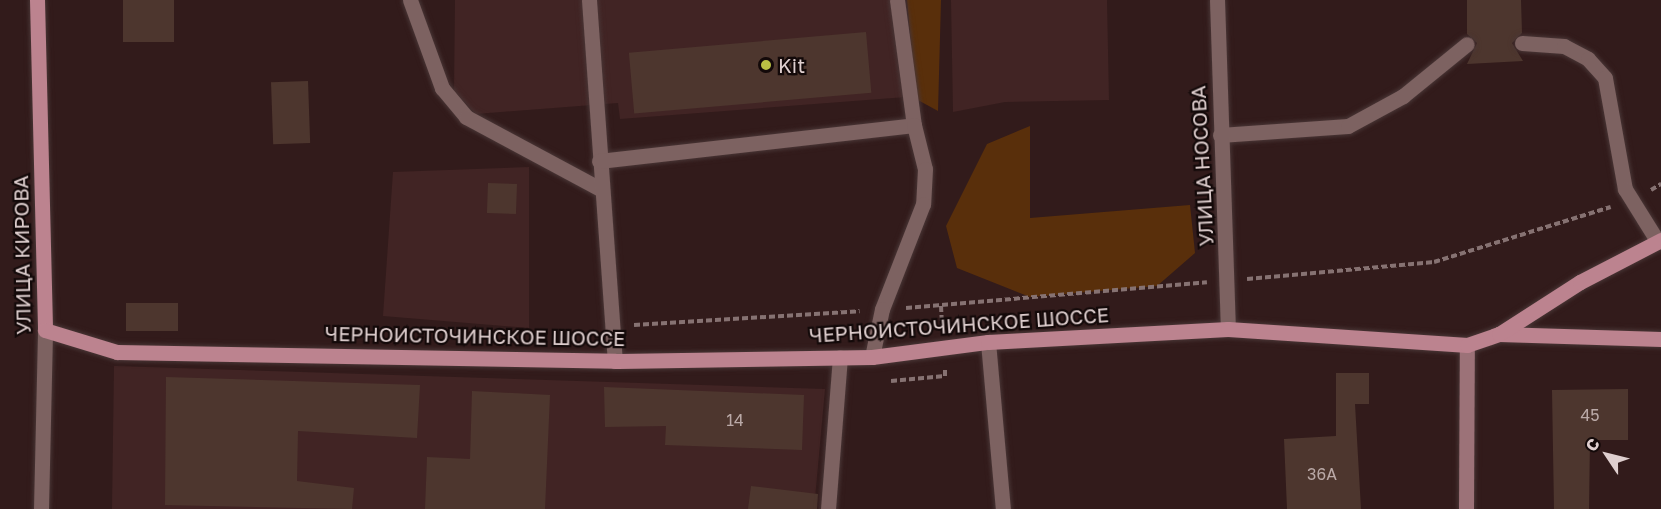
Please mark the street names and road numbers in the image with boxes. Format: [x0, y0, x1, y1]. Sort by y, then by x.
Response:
street label: УЛИЦА НОСОВА [1186, 85, 1218, 247]
street label: УЛИЦА КИРОВА [9, 175, 35, 335]
street label: ЧЕРНОИСТОЧИНСКОЕ ШОССЕ [808, 303, 1110, 347]
street label: ЧЕРНОИСТОЧИНСКОЕ ШОССЕ [325, 321, 625, 351]

